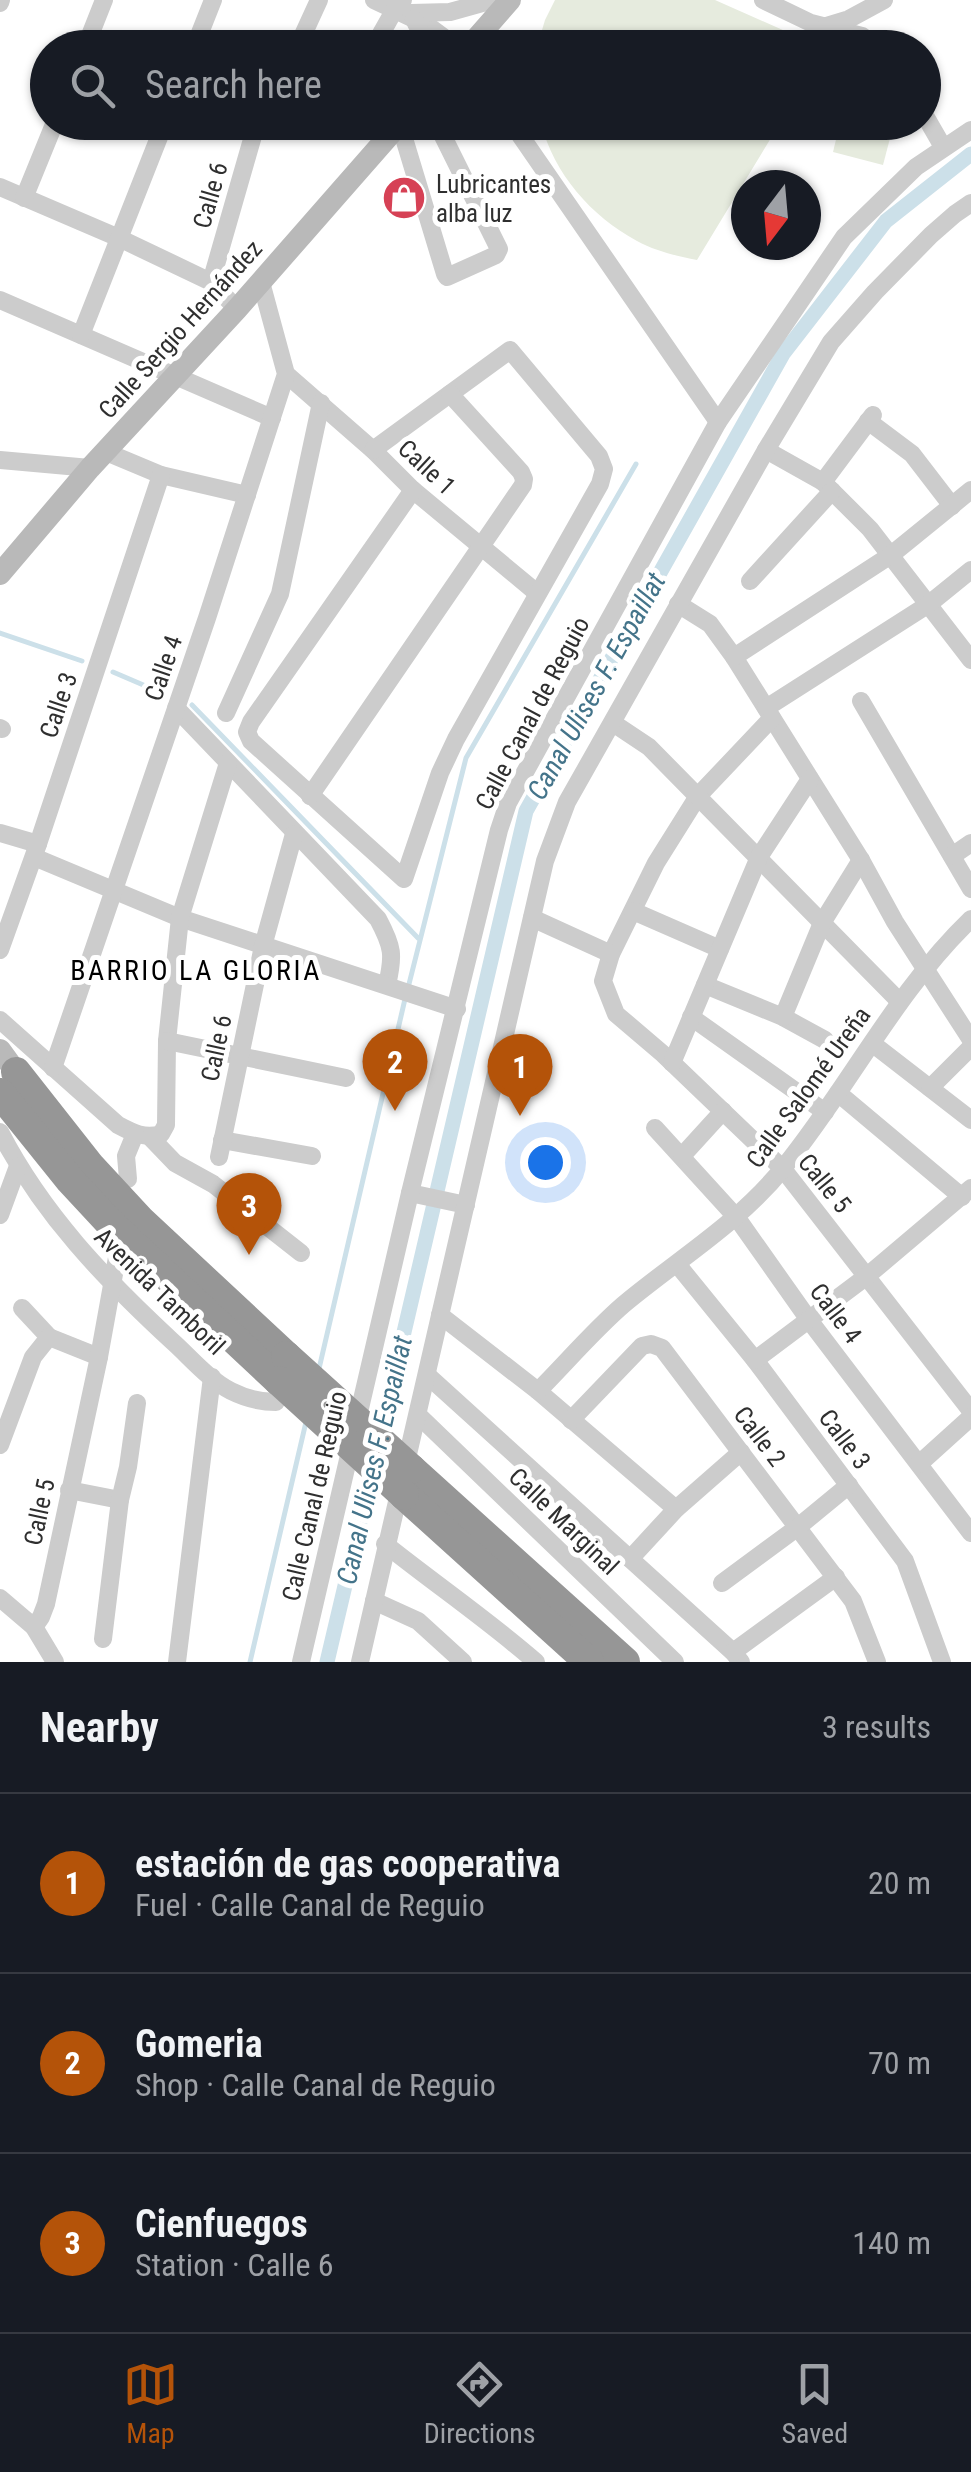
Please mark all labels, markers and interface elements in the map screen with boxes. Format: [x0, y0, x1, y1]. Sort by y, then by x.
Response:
search box [30, 30, 941, 140]
icon: search [65, 58, 120, 113]
text: Search here [145, 63, 322, 107]
street label: Calle 6 [187, 159, 234, 232]
place label: Lubricantes alba luz [436, 170, 551, 228]
north arrow [731, 170, 821, 260]
shop icon: Lubricantes alba luz [381, 175, 427, 221]
street label: Calle Sergio Hernández [93, 234, 268, 424]
street label: Calle 1 [392, 434, 461, 501]
water label: Canal Ulises F. Espaillat [520, 566, 673, 805]
street label: Calle Canal de Reguio [469, 612, 596, 815]
street label: Calle 4 [139, 632, 188, 705]
street label: Calle 3 [34, 669, 83, 742]
district label: BARRIO LA GLORIA [70, 954, 322, 987]
street label: Calle Salomé Ureña [740, 1001, 877, 1173]
street label: Calle 6 [195, 1012, 238, 1084]
pin: 2 [362, 1028, 428, 1111]
pin: 1 [488, 1034, 552, 1116]
your location [520, 1137, 571, 1188]
street label: Calle 5 [792, 1148, 857, 1219]
pin: 3 [216, 1172, 282, 1255]
street label: Avenida Tamboril [88, 1222, 231, 1361]
street label: Calle 4 [804, 1278, 867, 1349]
water label: Canal Ulises F. Espaillat [330, 1332, 419, 1588]
street label: Calle Canal de Reguio [276, 1388, 353, 1604]
street label: Calle 2 [728, 1401, 791, 1472]
street label: Calle 3 [813, 1404, 876, 1475]
street label: Calle Marginal [503, 1462, 625, 1581]
street label: Calle 5 [18, 1476, 61, 1548]
text: Nearby [40, 1703, 159, 1752]
text: 3 results [822, 1708, 931, 1746]
text: estación de gas cooperativa [135, 1842, 560, 1886]
text: 1 [64, 1864, 81, 1902]
text: 20 m [868, 1864, 931, 1902]
text: Fuel · Calle Canal de Reguio [135, 1886, 485, 1924]
text: Gomeria [135, 2022, 263, 2066]
text: 2 [64, 2044, 81, 2082]
text: 70 m [868, 2044, 931, 2082]
text: Shop · Calle Canal de Reguio [135, 2066, 496, 2104]
text: Cienfuegos [135, 2202, 308, 2246]
text: 3 [64, 2224, 81, 2262]
text: 140 m [852, 2224, 931, 2262]
text: Station · Calle 6 [135, 2246, 334, 2284]
tab: Map [123, 2357, 178, 2450]
tab: Directions [424, 2357, 536, 2450]
tab: Saved [781, 2357, 848, 2450]

